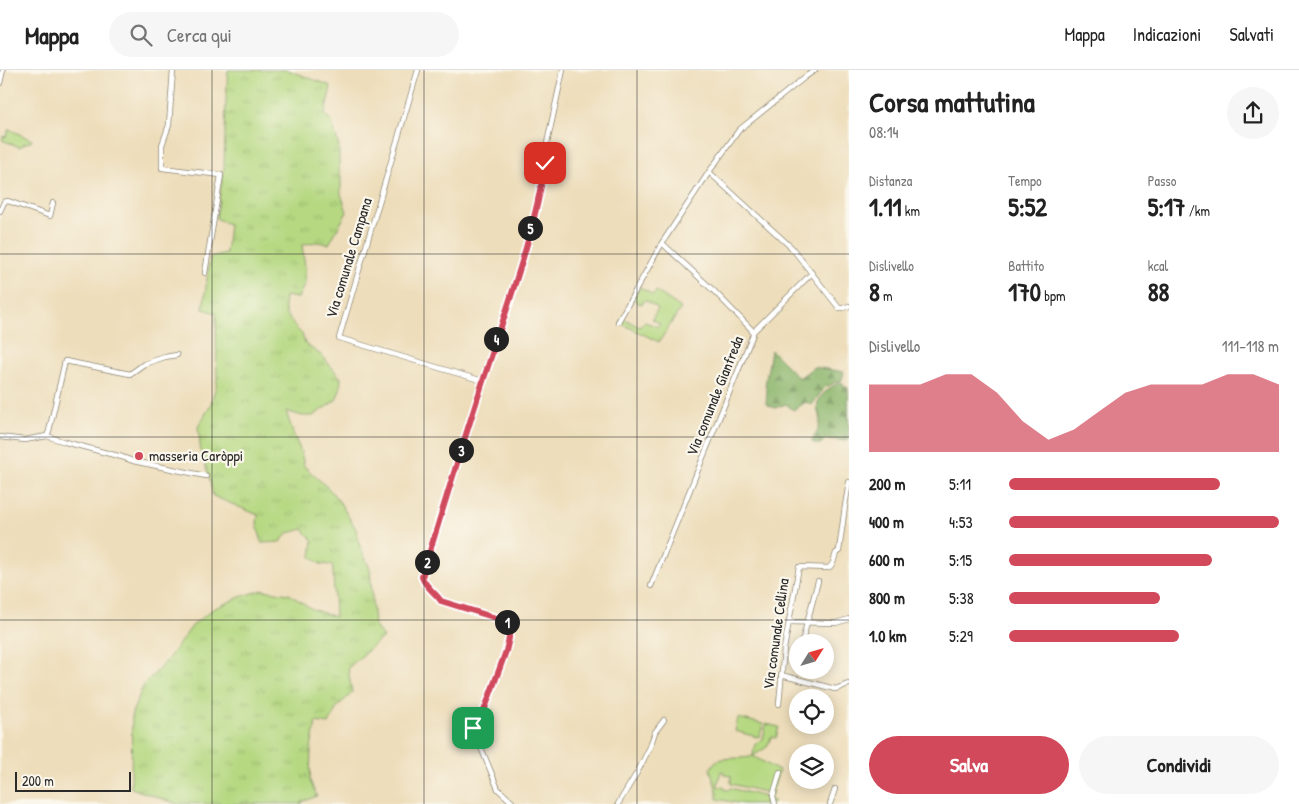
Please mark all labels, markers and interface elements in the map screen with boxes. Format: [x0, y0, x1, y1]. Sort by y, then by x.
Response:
search box [109, 12, 459, 57]
text: Mappa [25, 19, 79, 51]
icon: search [127, 21, 155, 49]
text: Cerca qui [167, 22, 232, 48]
text: Mappa [1065, 22, 1105, 47]
text: Indicazioni [1133, 22, 1201, 47]
text: Salvati [1229, 22, 1274, 47]
text: Corsa mattutina [869, 83, 1035, 121]
button: share [1227, 87, 1279, 139]
text: 08:14 [869, 121, 899, 143]
pin [524, 142, 566, 184]
icon: check [531, 149, 559, 177]
text: Distanza [869, 171, 912, 190]
text: Tempo [1008, 171, 1042, 190]
text: Passo [1148, 171, 1176, 190]
text: 1.11 [869, 190, 902, 224]
text: 5:52 [1008, 190, 1047, 224]
text: 5:17 [1148, 190, 1185, 224]
street label: Via comunale Campana [320, 195, 377, 320]
text: km [902, 201, 920, 220]
text: /km [1185, 201, 1210, 220]
pin: 5 [518, 216, 542, 240]
text: 5 [528, 219, 533, 238]
text: Dislivello [869, 256, 914, 275]
text: Battito [1008, 256, 1044, 275]
text: kcal [1148, 256, 1168, 275]
text: 8 [869, 275, 880, 309]
text: 170 [1008, 275, 1041, 309]
text: 88 [1148, 275, 1169, 309]
text: m [880, 286, 893, 305]
text: bpm [1041, 286, 1065, 305]
pin: 4 [484, 326, 508, 352]
text: 4 [494, 330, 499, 349]
street label: Via comunale Gianfreda [681, 333, 748, 459]
text: Dislivello [869, 335, 920, 357]
text: 111–118 m [1222, 335, 1279, 357]
pin: 3 [448, 438, 474, 462]
text: 3 [458, 441, 465, 460]
place label: masseria Caròppi [149, 445, 243, 466]
marker: masseria Caròppi [133, 450, 145, 462]
text: 200 m [869, 473, 905, 495]
text: 5:11 [949, 473, 971, 495]
text: 400 m [869, 511, 904, 533]
text: 4:53 [949, 511, 973, 533]
text: 600 m [869, 549, 904, 571]
text: 5:15 [949, 549, 972, 571]
pin: 2 [414, 550, 440, 574]
text: 2 [424, 553, 431, 572]
street label: Via comunale Cellina [757, 577, 794, 691]
text: 800 m [869, 587, 905, 609]
text: 5:38 [949, 587, 974, 609]
pin: 1 [494, 610, 520, 634]
text: 1 [505, 613, 510, 632]
text: 1.0 km [869, 625, 907, 647]
text: 5:29 [949, 625, 973, 647]
north arrow [789, 634, 834, 679]
map controls [789, 634, 834, 789]
button: locate [789, 689, 834, 734]
pin [452, 707, 494, 749]
icon: arrive [459, 714, 487, 742]
button: Salva [869, 736, 1069, 794]
button: Condividi [1079, 736, 1279, 794]
button: layers [789, 744, 834, 789]
scale bar [15, 769, 131, 792]
text: 200 m [22, 771, 54, 790]

